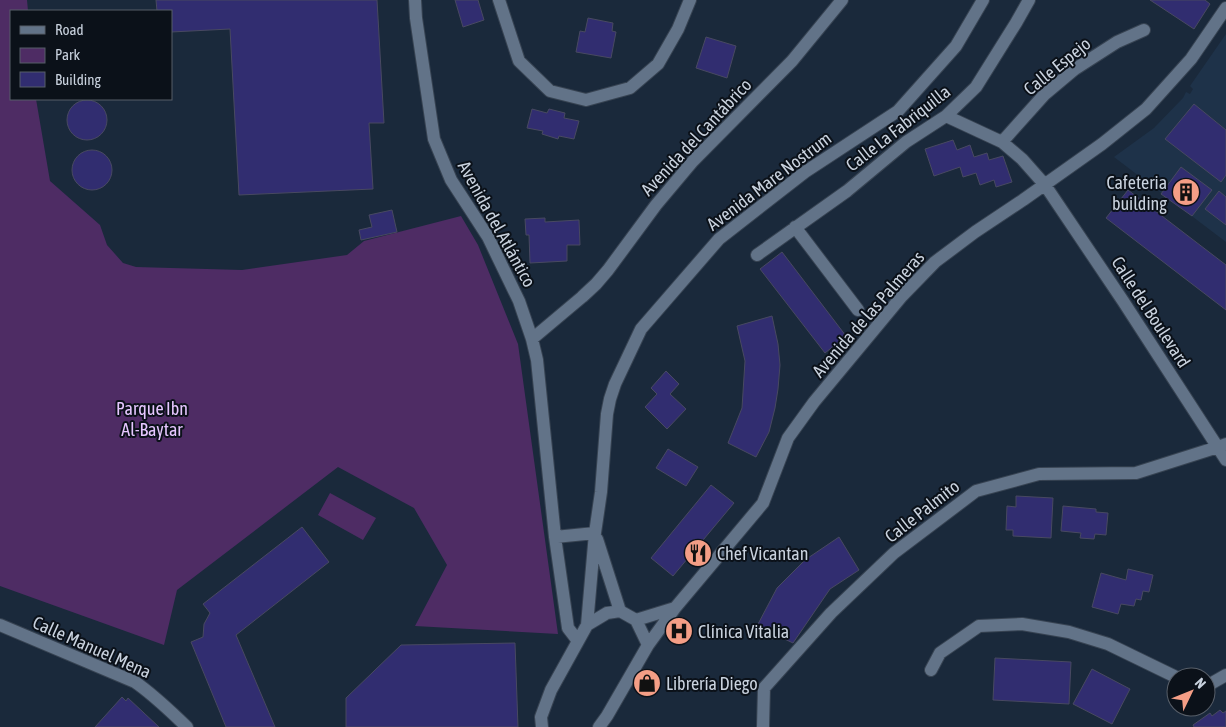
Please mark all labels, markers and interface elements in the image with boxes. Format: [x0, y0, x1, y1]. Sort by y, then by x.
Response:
legend [10, 10, 172, 100]
text: Road [55, 21, 84, 38]
street label: Calle Espejo [1019, 33, 1095, 99]
text: Park [55, 46, 80, 63]
text: Building [55, 71, 101, 88]
street label: Avenida del Cantábrico [636, 74, 756, 200]
street label: Calle La Fabriquilla [842, 81, 954, 175]
street label: Avenida Mare Nostrum [703, 127, 835, 235]
street label: Avenida del Atlántico [454, 157, 540, 291]
place label: Cafeteria building [1106, 172, 1167, 214]
building icon: Cafeteria building [1171, 177, 1201, 207]
street label: Avenida de las Palmeras [808, 247, 928, 381]
street label: Calle del Boulevard [1107, 253, 1195, 371]
park label: Parque Ibn Al-Baytar [116, 398, 188, 440]
street label: Calle Palmito [881, 475, 963, 547]
restaurant icon: Chef Vicantan [683, 538, 713, 568]
place label: Chef Vicantan [717, 543, 808, 564]
street label: Calle Manuel Mena [30, 612, 154, 682]
hospital icon: Clínica Vitalia [664, 616, 694, 646]
place label: Clínica Vitalia [698, 621, 789, 642]
north arrow [1166, 667, 1216, 717]
shop icon: Librería Diego [632, 668, 662, 698]
place label: Librería Diego [666, 673, 758, 694]
text: N [1192, 675, 1209, 692]

